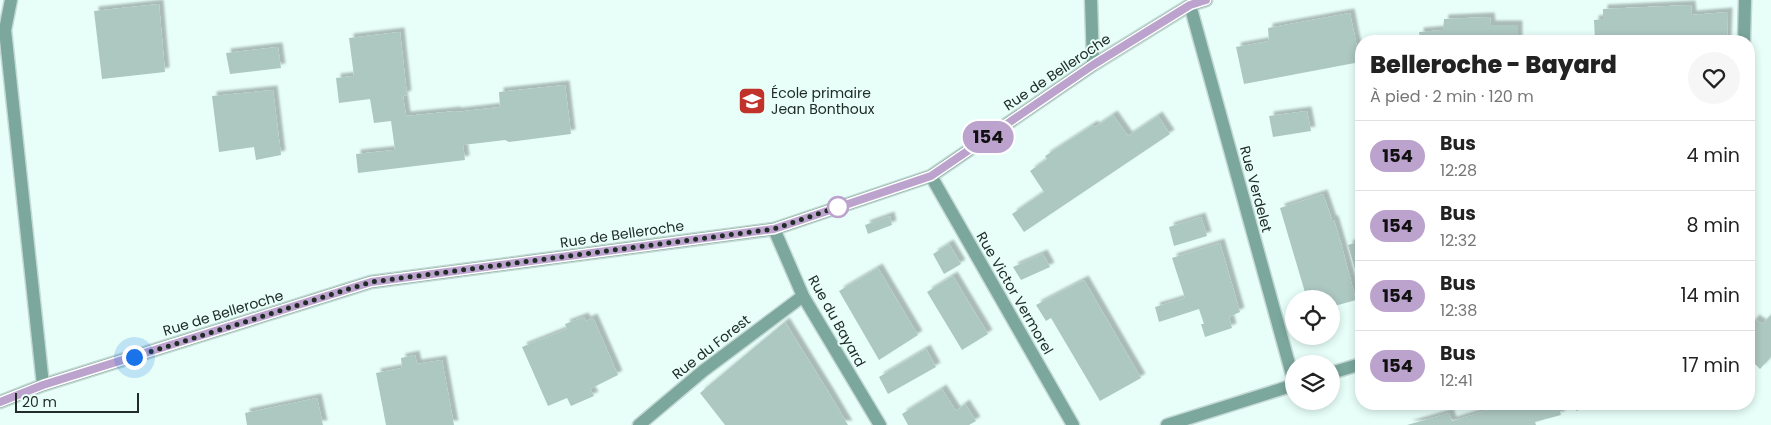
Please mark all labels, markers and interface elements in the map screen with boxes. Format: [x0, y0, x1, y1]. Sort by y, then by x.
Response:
street label: Rue de Belleroche [1000, 29, 1115, 115]
text: Belleroche - Bayard [1370, 48, 1617, 81]
button: heart [1688, 52, 1740, 104]
place label: École primaire Jean Bonthoux [771, 83, 875, 119]
text: À pied · 2 min · 120 m [1370, 85, 1534, 108]
school or university icon: École primaire Jean Bonthoux [737, 86, 767, 116]
line badge: 154 [959, 121, 1017, 153]
text: 154 [973, 124, 1003, 149]
text: Bus [1440, 130, 1476, 157]
text: 4 min [1687, 142, 1740, 169]
text: 154 [1382, 143, 1413, 168]
street label: Rue Verdelet [1235, 144, 1277, 234]
text: 12:28 [1440, 159, 1477, 182]
unlabelled marker [827, 196, 849, 218]
text: Bus [1440, 200, 1476, 227]
text: 8 min [1687, 212, 1740, 239]
text: 154 [1382, 213, 1413, 238]
street label: Rue de Belleroche [559, 215, 686, 253]
street label: Rue Victor Vermorel [972, 228, 1058, 358]
text: 12:32 [1440, 229, 1476, 252]
text: Bus [1440, 270, 1476, 297]
street label: Rue du Bayard [803, 271, 871, 371]
text: 14 min [1680, 282, 1740, 309]
text: 154 [1382, 283, 1413, 308]
street label: Rue de Belleroche [160, 285, 286, 341]
map controls [1285, 290, 1340, 410]
button: locate [1285, 290, 1340, 345]
text: 12:38 [1440, 299, 1477, 322]
street label: Rue du Forest [668, 310, 754, 384]
text: Bus [1440, 340, 1476, 367]
your location [122, 345, 147, 370]
text: 17 min [1682, 352, 1740, 379]
text: 154 [1382, 353, 1413, 378]
button: layers [1285, 355, 1340, 410]
text: 12:41 [1440, 369, 1473, 392]
scale bar [15, 390, 139, 413]
text: 20 m [22, 392, 57, 412]

